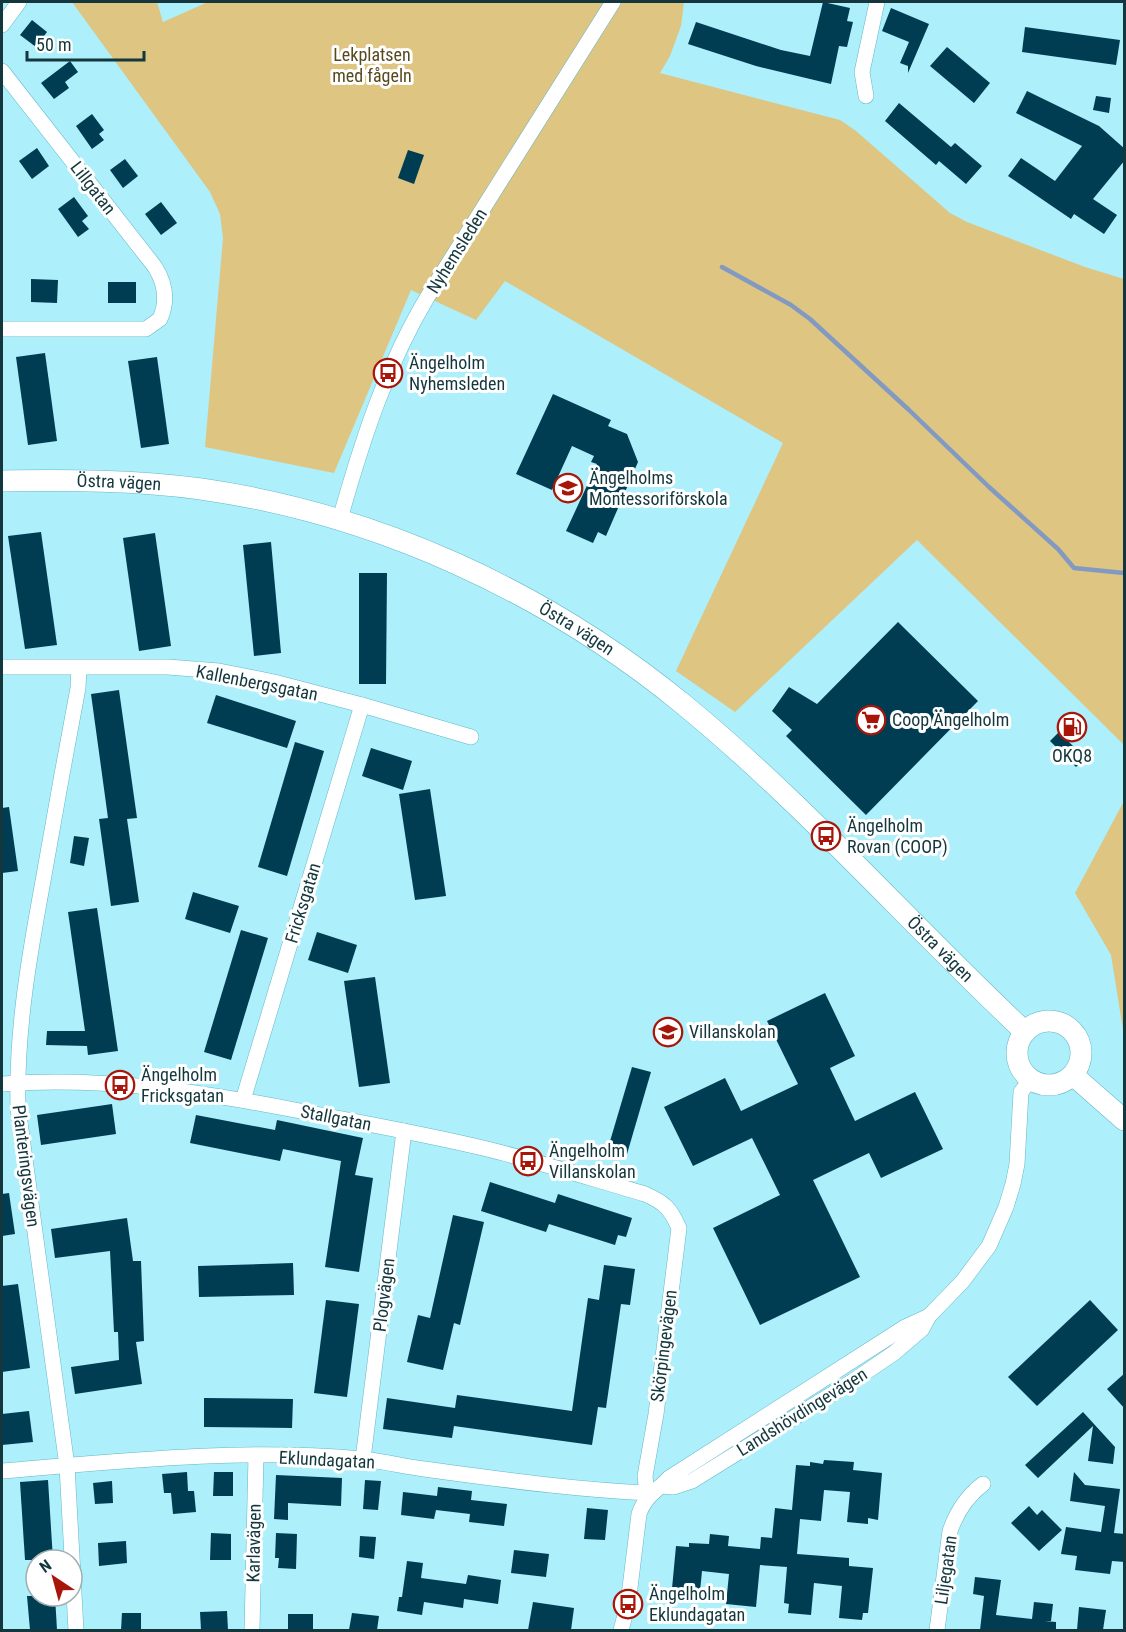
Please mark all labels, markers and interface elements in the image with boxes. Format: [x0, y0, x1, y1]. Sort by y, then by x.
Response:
scale bar [27, 24, 144, 62]
text: 50 m [36, 34, 71, 55]
park label: Lekplatsen med fågeln [332, 44, 412, 86]
street label: Lillgatan [66, 157, 120, 218]
street label: Nyhemsleden [422, 204, 491, 297]
place label: Ängelholm Nyhemsleden [409, 352, 505, 394]
bus stop icon: Ängelholm Nyhemsleden [372, 357, 404, 389]
place label: Ängelholms Montessoriförskola [589, 467, 728, 509]
street label: Östra vägen [77, 470, 162, 495]
school or university icon: Ängelholms Montessoriförskola [552, 472, 584, 504]
street label: Östra vägen [536, 597, 618, 659]
street label: Kallenbergsgatan [194, 660, 320, 705]
supermarket icon: Coop Ängelholm [855, 704, 887, 736]
place label: Coop Ängelholm [892, 709, 1009, 730]
fuel station icon: OKQ8 [1056, 711, 1088, 743]
place label: OKQ8 [1052, 745, 1092, 766]
place label: Ängelholm Rovan (COOP) [847, 815, 948, 858]
bus stop icon: Ängelholm Rovan (COOP) [810, 820, 842, 852]
street label: Fricksgatan [280, 860, 325, 946]
street label: Östra vägen [903, 911, 978, 986]
school or university icon: Villanskolan [652, 1016, 684, 1048]
place label: Villanskolan [689, 1021, 776, 1042]
place label: Ängelholm Fricksgatan [141, 1064, 224, 1106]
bus stop icon: Ängelholm Fricksgatan [104, 1069, 136, 1101]
street label: Stallgatan [299, 1100, 373, 1135]
street label: Planteringsvägen [9, 1104, 44, 1228]
place label: Ängelholm Villanskolan [549, 1140, 636, 1182]
bus stop icon: Ängelholm Villanskolan [512, 1145, 544, 1177]
street label: Plogvägen [369, 1257, 398, 1333]
street label: Skörpingevägen [646, 1289, 681, 1403]
street label: Landshövdingevägen [733, 1363, 871, 1460]
street label: Eklundagatan [278, 1446, 376, 1473]
street label: Karlavägen [242, 1503, 265, 1583]
street label: Liljegatan [930, 1534, 961, 1606]
north arrow [24, 1548, 84, 1608]
text: N [36, 1556, 55, 1577]
place label: Ängelholm Eklundagatan [649, 1583, 745, 1625]
bus stop icon: Ängelholm Eklundagatan [612, 1588, 644, 1620]

